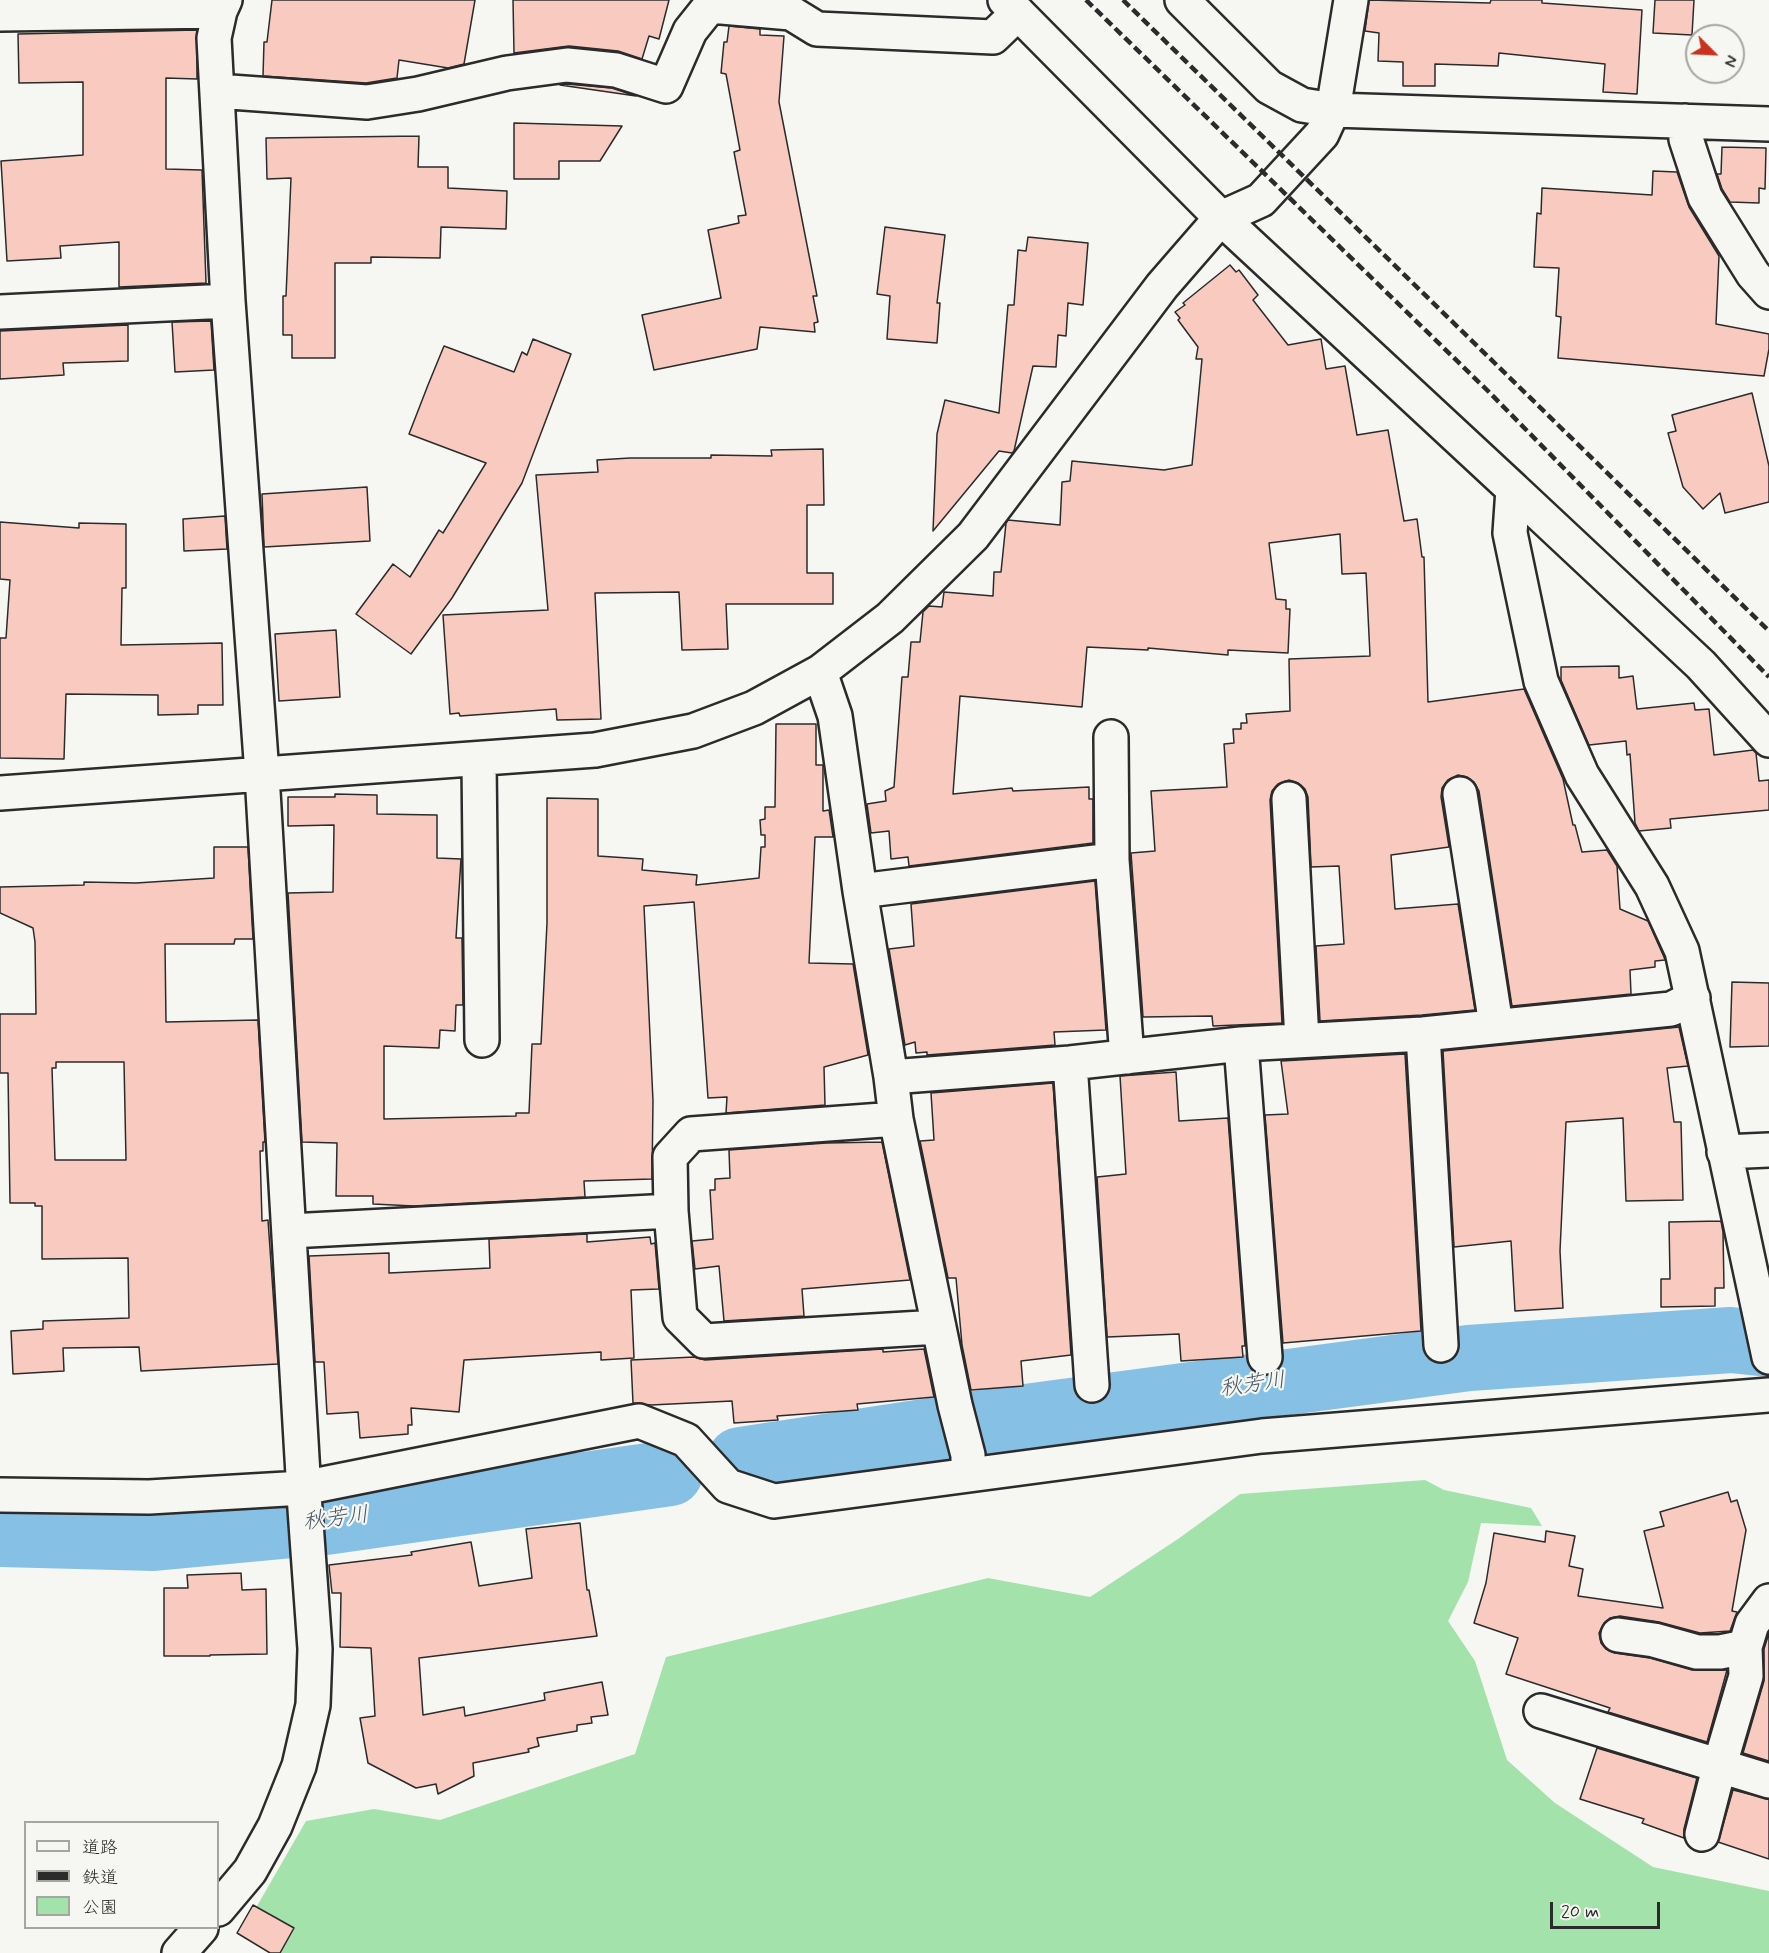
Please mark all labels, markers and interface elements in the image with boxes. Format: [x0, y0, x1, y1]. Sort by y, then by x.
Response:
north arrow [1685, 24, 1745, 84]
text: N [1718, 52, 1742, 70]
water label: 秋芳川 [1218, 1368, 1288, 1404]
water label: 秋芳川 [302, 1503, 370, 1537]
legend [24, 1821, 219, 1929]
text: 道路 [82, 1836, 118, 1860]
text: 鉄道 [82, 1866, 118, 1890]
scale bar [1553, 1890, 1662, 1928]
text: 公園 [82, 1896, 118, 1920]
text: 20 m [1561, 1900, 1599, 1924]

